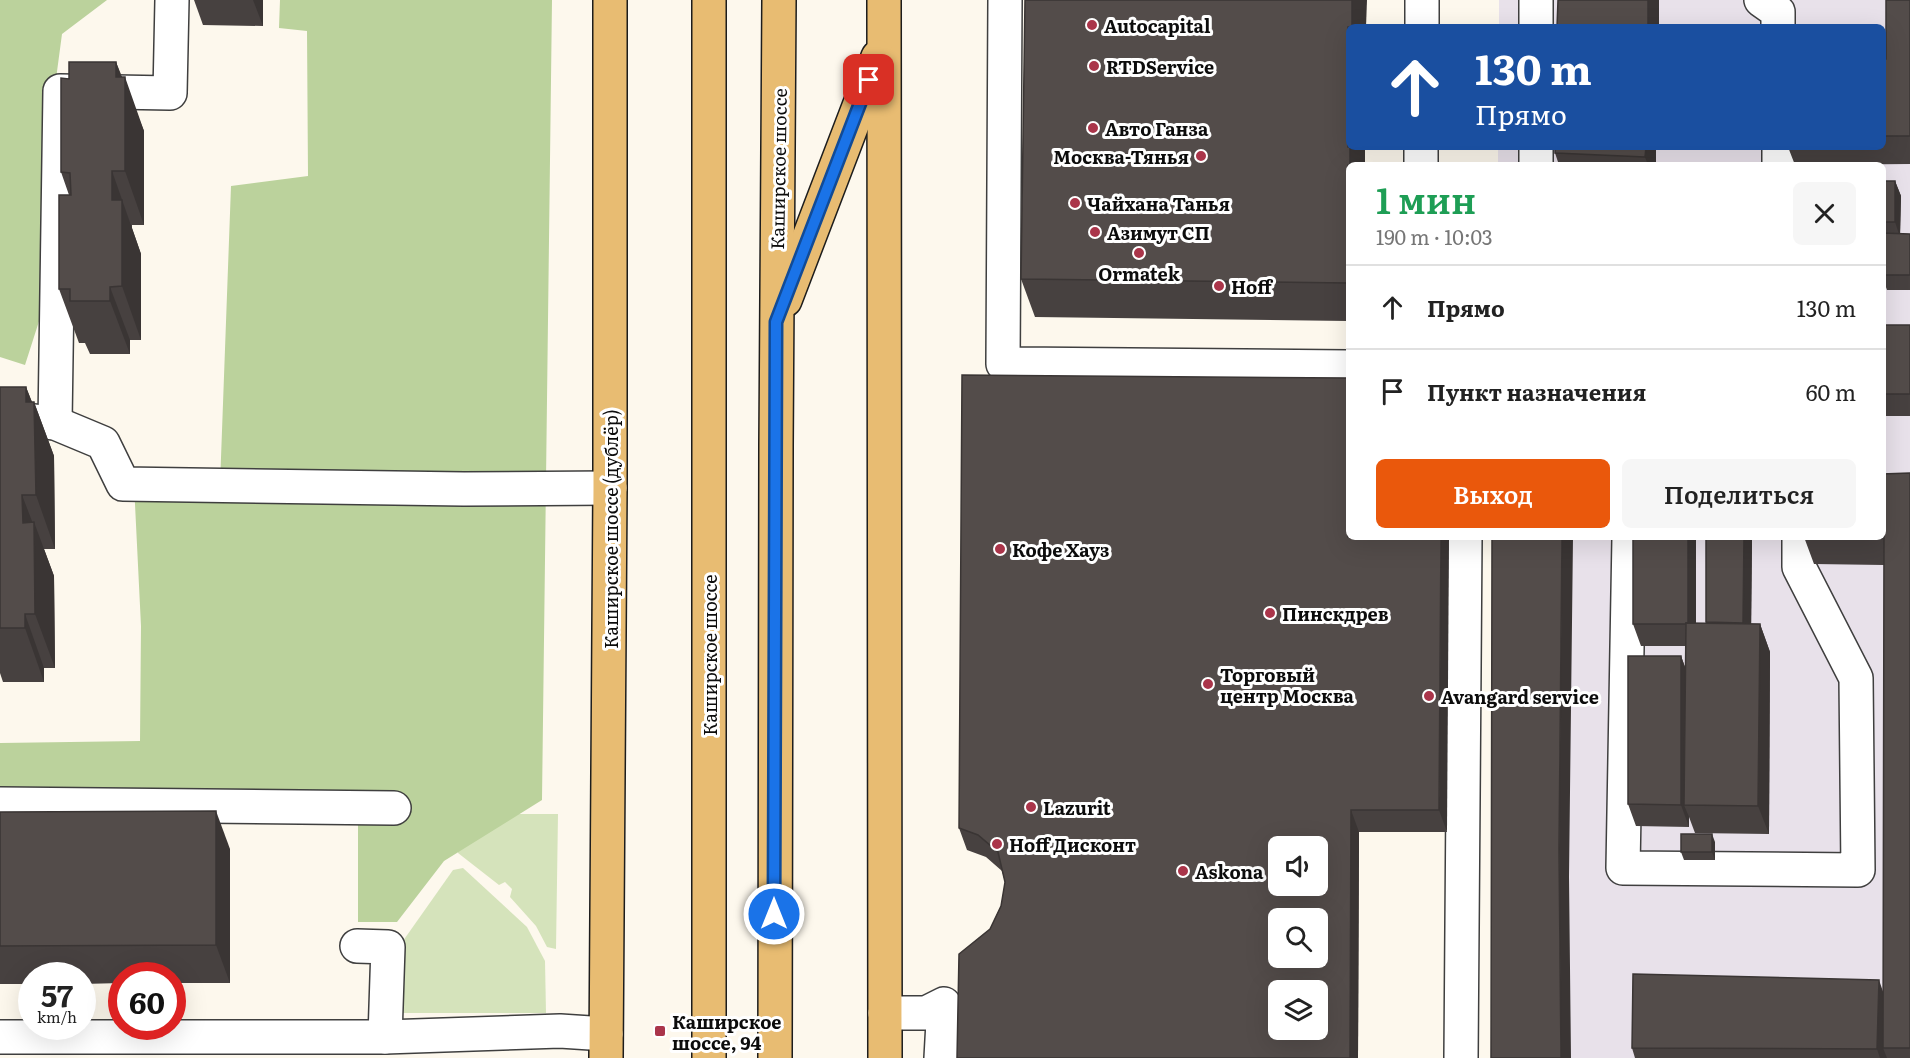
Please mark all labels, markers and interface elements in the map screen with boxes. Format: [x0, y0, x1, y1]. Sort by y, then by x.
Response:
place label: Autocapital [1104, 12, 1211, 39]
marker: Autocapital [1085, 18, 1099, 32]
text: 130 m [1475, 36, 1592, 98]
icon: ahead [1376, 48, 1454, 126]
place label: RTDService [1106, 53, 1214, 80]
pin [843, 54, 894, 105]
marker: RTDService [1087, 59, 1101, 73]
icon: arrive [852, 63, 885, 96]
street label: Каширское шоссе [763, 88, 793, 250]
text: Прямо [1475, 93, 1567, 133]
place label: Авто Ганза [1105, 115, 1209, 142]
marker: Авто Ганза [1086, 121, 1100, 135]
place label: Москва-Тянья [1053, 143, 1189, 170]
marker: Москва-Тянья [1194, 149, 1208, 163]
text: 1 мин [1376, 172, 1476, 225]
button: close [1793, 182, 1856, 245]
place label: Чайхана Танья [1087, 190, 1230, 217]
marker: Чайхана Танья [1068, 196, 1082, 210]
place label: Азимут СП [1107, 219, 1210, 246]
text: 190 m · 10:03 [1376, 221, 1493, 251]
marker: Азимут СП [1088, 225, 1102, 239]
marker: Ormatek [1132, 246, 1146, 260]
place label: Ormatek [1098, 260, 1181, 287]
place label: Hoff [1231, 273, 1273, 300]
marker: Hoff [1212, 279, 1226, 293]
icon: ahead [1376, 291, 1409, 324]
text: Прямо [1427, 291, 1505, 324]
text: 130 m [1797, 291, 1856, 324]
icon: arrive [1376, 375, 1409, 408]
text: Пункт назначения [1427, 375, 1646, 408]
text: 60 m [1806, 375, 1856, 408]
street label: Каширское шоссе (дублёр) [597, 409, 624, 649]
button: Выход [1376, 459, 1610, 528]
button: Поделиться [1622, 459, 1856, 528]
place label: Кофе Хауз [1012, 536, 1109, 563]
marker: Кофе Хауз [993, 542, 1007, 556]
street label: Каширское шоссе [696, 574, 723, 736]
place label: Пинскдрев [1282, 600, 1389, 627]
marker: Пинскдрев [1263, 606, 1277, 620]
place label: Торговый центр Москва [1220, 661, 1354, 709]
marker: Торговый центр Москва [1201, 677, 1215, 691]
place label: Avangard service [1441, 683, 1599, 710]
marker: Avangard service [1422, 689, 1436, 703]
place label: Lazurit [1043, 794, 1111, 821]
marker: Lazurit [1024, 800, 1038, 814]
place label: Hoff Дисконт [1009, 831, 1136, 858]
map controls [1268, 836, 1328, 1040]
button: sound [1268, 836, 1328, 896]
marker: Hoff Дисконт [990, 837, 1004, 851]
place label: Askona [1195, 858, 1264, 885]
marker: Askona [1176, 864, 1190, 878]
position arrow [742, 882, 806, 946]
button: search [1268, 908, 1328, 968]
speed limit sign: 60 [108, 962, 186, 1040]
text: 57 [41, 972, 73, 1016]
button: layers [1268, 980, 1328, 1040]
text: km/h [37, 1005, 77, 1028]
place label: Каширское шоссе, 94 [672, 1008, 782, 1056]
marker: Каширское шоссе, 94 [653, 1024, 667, 1038]

